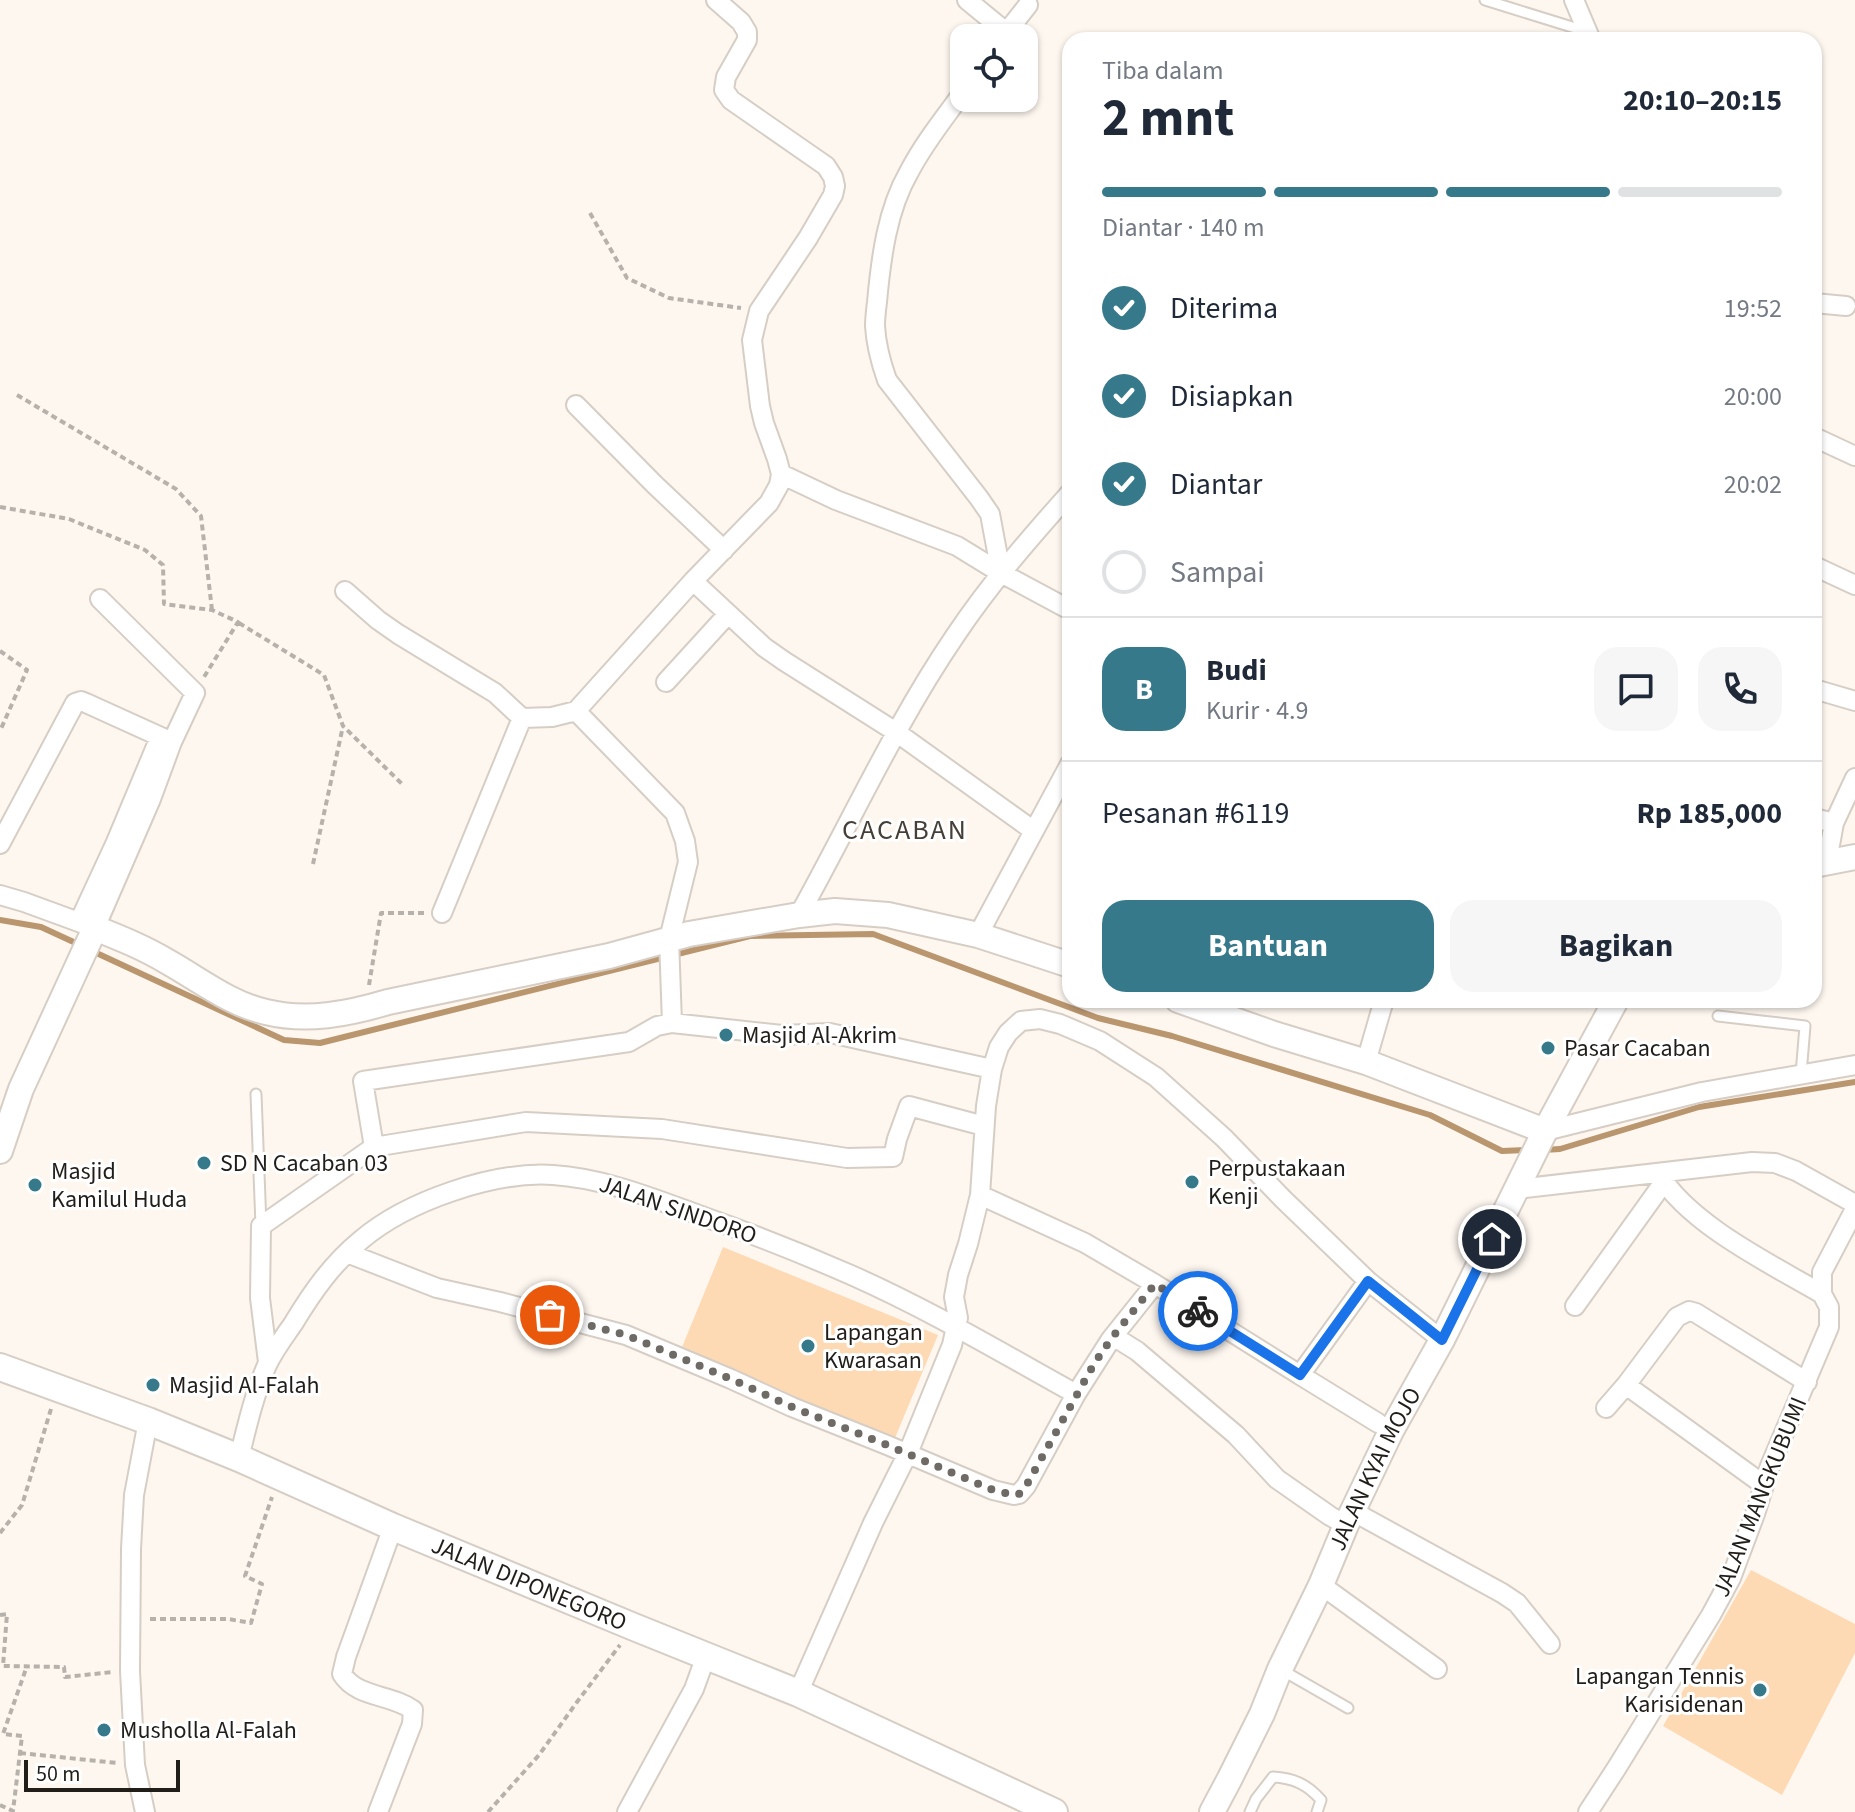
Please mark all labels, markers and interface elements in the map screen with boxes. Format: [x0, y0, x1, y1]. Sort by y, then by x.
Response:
map controls [950, 24, 1038, 112]
button: locate [950, 24, 1038, 112]
text: Tiba dalam [1102, 52, 1223, 89]
text: 20:10–20:15 [1623, 79, 1782, 122]
text: 2 mnt [1102, 82, 1234, 156]
text: Diantar · 140 m [1102, 209, 1264, 246]
icon: check [1102, 286, 1146, 330]
text: Diterima [1170, 287, 1278, 330]
text: 19:52 [1724, 290, 1782, 327]
icon: check [1102, 374, 1146, 418]
text: Disiapkan [1170, 375, 1294, 418]
text: 20:00 [1724, 378, 1782, 415]
icon: check [1102, 462, 1146, 506]
text: Diantar [1170, 463, 1262, 506]
text: 20:02 [1724, 466, 1782, 503]
text: Sampai [1170, 551, 1265, 594]
button: chat [1594, 647, 1678, 731]
button: phone [1698, 647, 1782, 731]
text: Budi [1206, 649, 1267, 692]
text: B [1135, 668, 1153, 711]
text: Kurir · 4.9 [1206, 692, 1308, 729]
text: Pesanan #6119 [1102, 792, 1289, 835]
text: Rp 185,000 [1636, 792, 1782, 835]
district label: CACABAN [842, 810, 968, 850]
button: Bantuan [1102, 900, 1434, 992]
button: Bagikan [1450, 900, 1782, 992]
place label: Masjid Al-Akrim [742, 1018, 897, 1053]
marker: Masjid Al-Akrim [717, 1026, 735, 1044]
place label: Pasar Cacaban [1564, 1031, 1711, 1066]
marker: Pasar Cacaban [1539, 1039, 1557, 1057]
place label: SD N Cacaban 03 [220, 1146, 388, 1181]
place label: Perpustakaan Kenji [1208, 1151, 1346, 1214]
place label: Masjid Kamilul Huda [51, 1154, 187, 1217]
marker: SD N Cacaban 03 [195, 1154, 213, 1172]
street label: JALAN SINDORO [595, 1167, 761, 1253]
marker: Perpustakaan Kenji [1183, 1173, 1201, 1191]
marker: Masjid Kamilul Huda [26, 1176, 44, 1194]
pin [1458, 1205, 1526, 1273]
icon: home [1470, 1217, 1514, 1261]
courier [1158, 1271, 1238, 1351]
pin [516, 1281, 584, 1349]
icon: bike [1176, 1289, 1220, 1333]
icon: bag [528, 1293, 572, 1337]
place label: Lapangan Kwarasan [824, 1315, 923, 1378]
marker: Lapangan Kwarasan [799, 1337, 817, 1355]
place label: Masjid Al-Falah [169, 1368, 320, 1403]
marker: Masjid Al-Falah [144, 1376, 162, 1394]
street label: JALAN KYAI MOJO [1320, 1381, 1430, 1556]
street label: JALAN MANGKUBUMI [1704, 1392, 1816, 1602]
street label: JALAN DIPONEGORO [426, 1527, 632, 1640]
place label: Lapangan Tennis Karisidenan [1575, 1659, 1744, 1722]
marker: Lapangan Tennis Karisidenan [1751, 1681, 1769, 1699]
place label: Musholla Al-Falah [120, 1713, 297, 1748]
marker: Musholla Al-Falah [95, 1721, 113, 1739]
scale bar [24, 1756, 180, 1792]
text: 50 m [36, 1758, 81, 1790]

